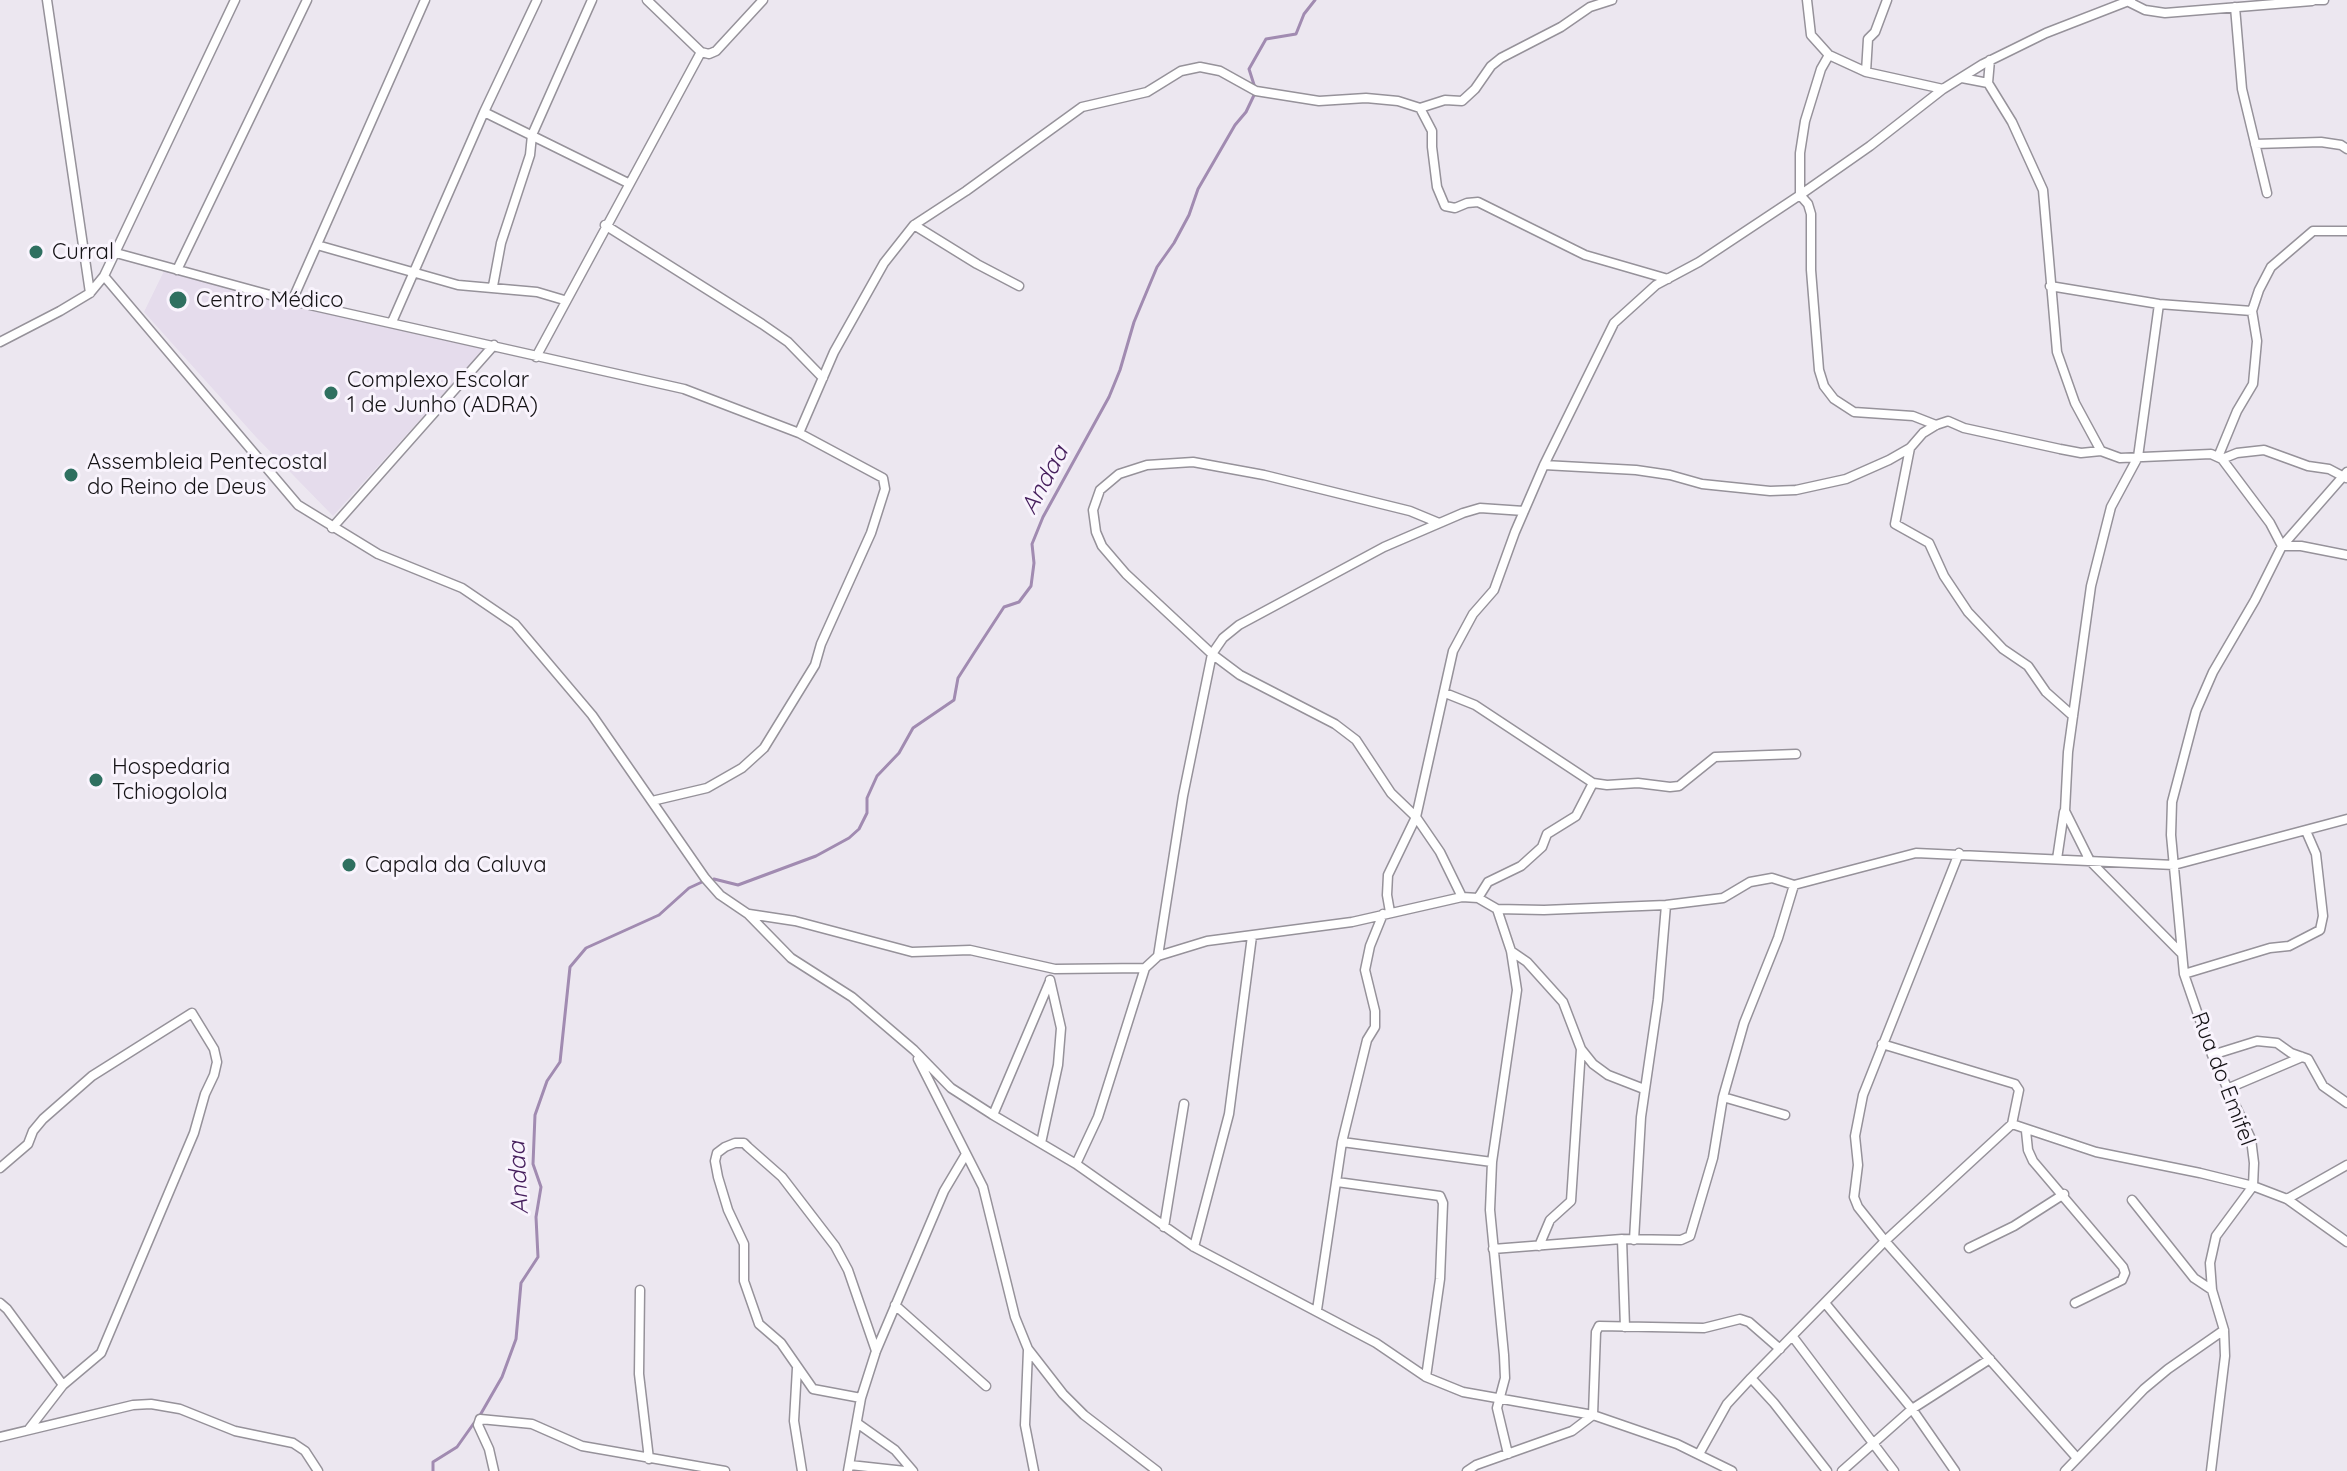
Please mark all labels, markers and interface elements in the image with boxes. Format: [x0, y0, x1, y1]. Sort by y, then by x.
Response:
place label: Curral [52, 239, 114, 265]
marker: Curral [27, 243, 45, 261]
place label: Centro Médico [196, 287, 344, 313]
marker: Centro Médico [167, 289, 189, 311]
place label: Complexo Escolar 1 de Junho (ADRA) [347, 367, 538, 418]
marker: Complexo Escolar 1 de Junho (ADRA) [322, 384, 340, 402]
water label: Andaa [1015, 441, 1075, 519]
place label: Assembleia Pentecostal do Reino de Deus [87, 449, 328, 500]
marker: Assembleia Pentecostal do Reino de Deus [62, 466, 80, 484]
place label: Hospedaria Tchiogolola [112, 754, 230, 806]
marker: Hospedaria Tchiogolola [87, 771, 105, 789]
place label: Capala da Caluva [365, 852, 547, 878]
marker: Capala da Caluva [340, 856, 358, 874]
street label: Rua do Emifel [2185, 1009, 2261, 1149]
water label: Andaa [503, 1141, 535, 1215]

